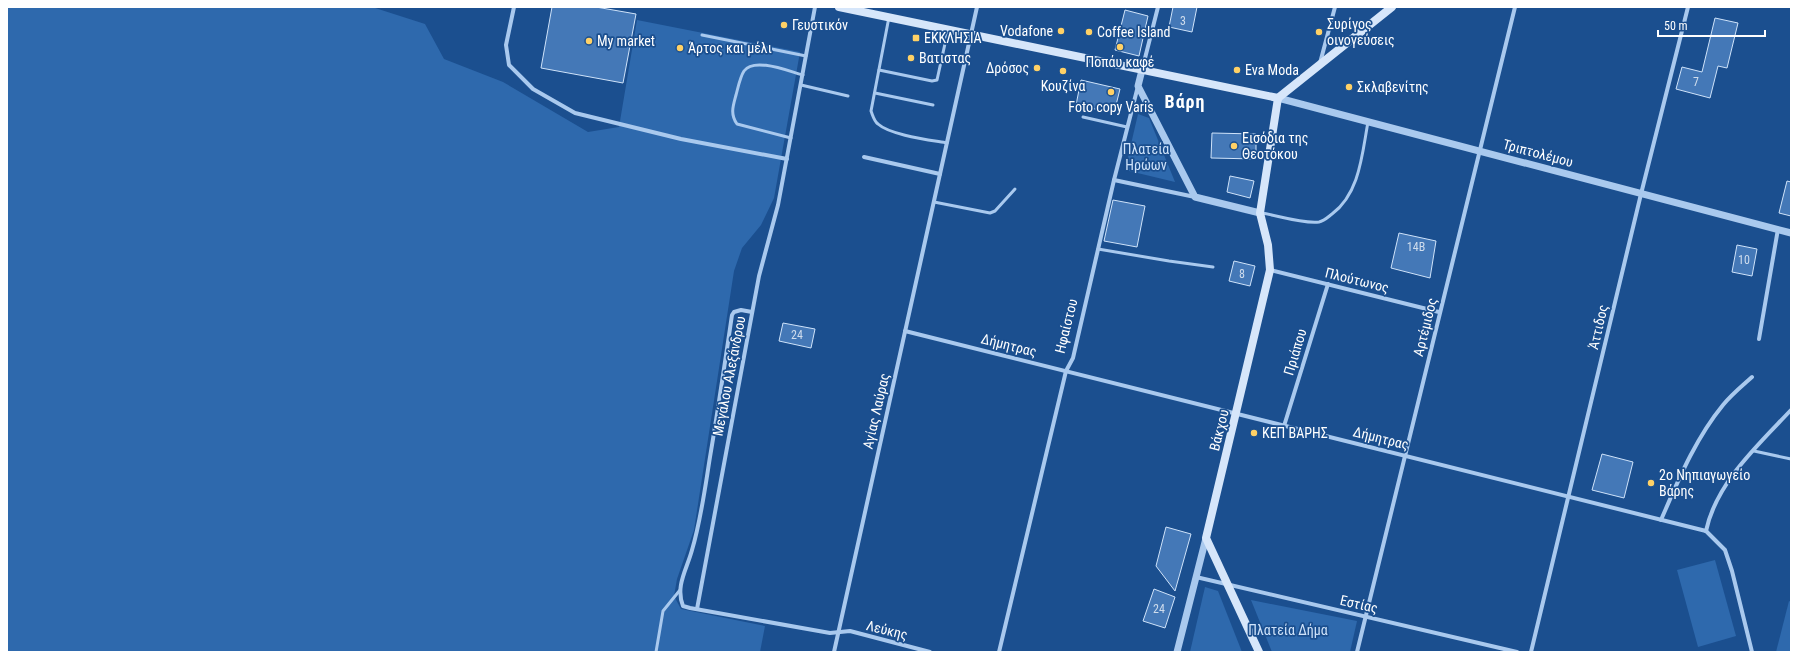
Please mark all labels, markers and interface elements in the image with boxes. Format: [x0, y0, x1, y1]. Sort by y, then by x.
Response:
scale bar [1658, 12, 1765, 38]
house number: 3 [1180, 14, 1186, 28]
place label: Συρίγος οινογεύσεις [1327, 16, 1395, 48]
place label: Γευστικόν [792, 17, 848, 33]
text: 50 m [1664, 19, 1688, 33]
marker: Γευστικόν [779, 20, 789, 30]
place label: Vodafone [1000, 23, 1053, 39]
place label: Coffee Island [1097, 24, 1171, 40]
marker: Vodafone [1056, 26, 1066, 36]
marker: Coffee Island [1084, 27, 1094, 37]
marker: Συρίγος οινογεύσεις [1314, 27, 1324, 37]
place label: ΕΚΚΛΗΣΙΑ [924, 30, 982, 46]
place label: My market [597, 33, 655, 49]
marker: ΕΚΚΛΗΣΙΑ [911, 33, 921, 43]
marker: My market [584, 36, 594, 46]
place label: Άρτος και μέλι [688, 40, 772, 56]
marker: Ποπάυ καφέ [1115, 42, 1125, 52]
marker: Άρτος και μέλι [675, 43, 685, 53]
place label: Βατιστας [919, 50, 971, 66]
marker: Βατιστας [906, 53, 916, 63]
place label: Ποπάυ καφέ [1086, 54, 1154, 71]
place label: Δρόσος [986, 60, 1029, 76]
place label: Eva Moda [1245, 62, 1299, 78]
marker: Δρόσος [1032, 63, 1042, 73]
marker: Eva Moda [1232, 65, 1242, 75]
marker: Κουζίνα [1058, 66, 1068, 76]
house number: 7 [1693, 75, 1699, 89]
place label: Κουζίνα [1041, 78, 1085, 94]
place label: Σκλαβενίτης [1357, 79, 1429, 95]
marker: Σκλαβενίτης [1344, 82, 1354, 92]
marker: Foto copy Varis [1106, 87, 1116, 97]
district label: Βάρη [1165, 91, 1205, 112]
place label: Foto copy Varis [1068, 99, 1154, 115]
place label: Εισόδια της Θεοτόκου [1242, 130, 1308, 162]
street label: Τριπτολέμου [1501, 136, 1575, 170]
park label: Πλατεία Ηρώων [1123, 141, 1169, 173]
marker: Εισόδια της Θεοτόκου [1229, 141, 1239, 151]
house number: 14B [1407, 240, 1425, 254]
house number: 10 [1738, 253, 1750, 267]
street label: Πλούτωνος [1323, 264, 1391, 296]
house number: 8 [1239, 267, 1245, 281]
street label: Αρτέμιδος [1410, 296, 1440, 358]
street label: Ηφαίστου [1052, 297, 1082, 355]
street label: Άττιδος [1585, 303, 1611, 351]
street label: Μεγάλου Αλεξάνδρου [710, 314, 749, 437]
street label: Πριάπου [1280, 327, 1310, 377]
house number: 24 [791, 328, 803, 342]
street label: Δήμητρας [980, 330, 1038, 360]
street label: Αγίας Λαύρας [860, 372, 892, 450]
street label: Βάκχου [1206, 407, 1232, 452]
street label: Δήμητρας [1352, 423, 1410, 453]
place label: ΚΕΠ ΒΑΡΗΣ [1262, 425, 1328, 441]
marker: ΚΕΠ ΒΑΡΗΣ [1249, 428, 1259, 438]
place label: 2ο Νηπιαγωγείο Βάρης [1659, 467, 1750, 499]
marker: 2ο Νηπιαγωγείο Βάρης [1646, 478, 1656, 488]
street label: Εστίας [1339, 592, 1379, 616]
house number: 24 [1153, 602, 1165, 616]
street label: Λεύκης [865, 617, 909, 643]
park label: Πλατεία Δήμα [1248, 622, 1328, 638]

